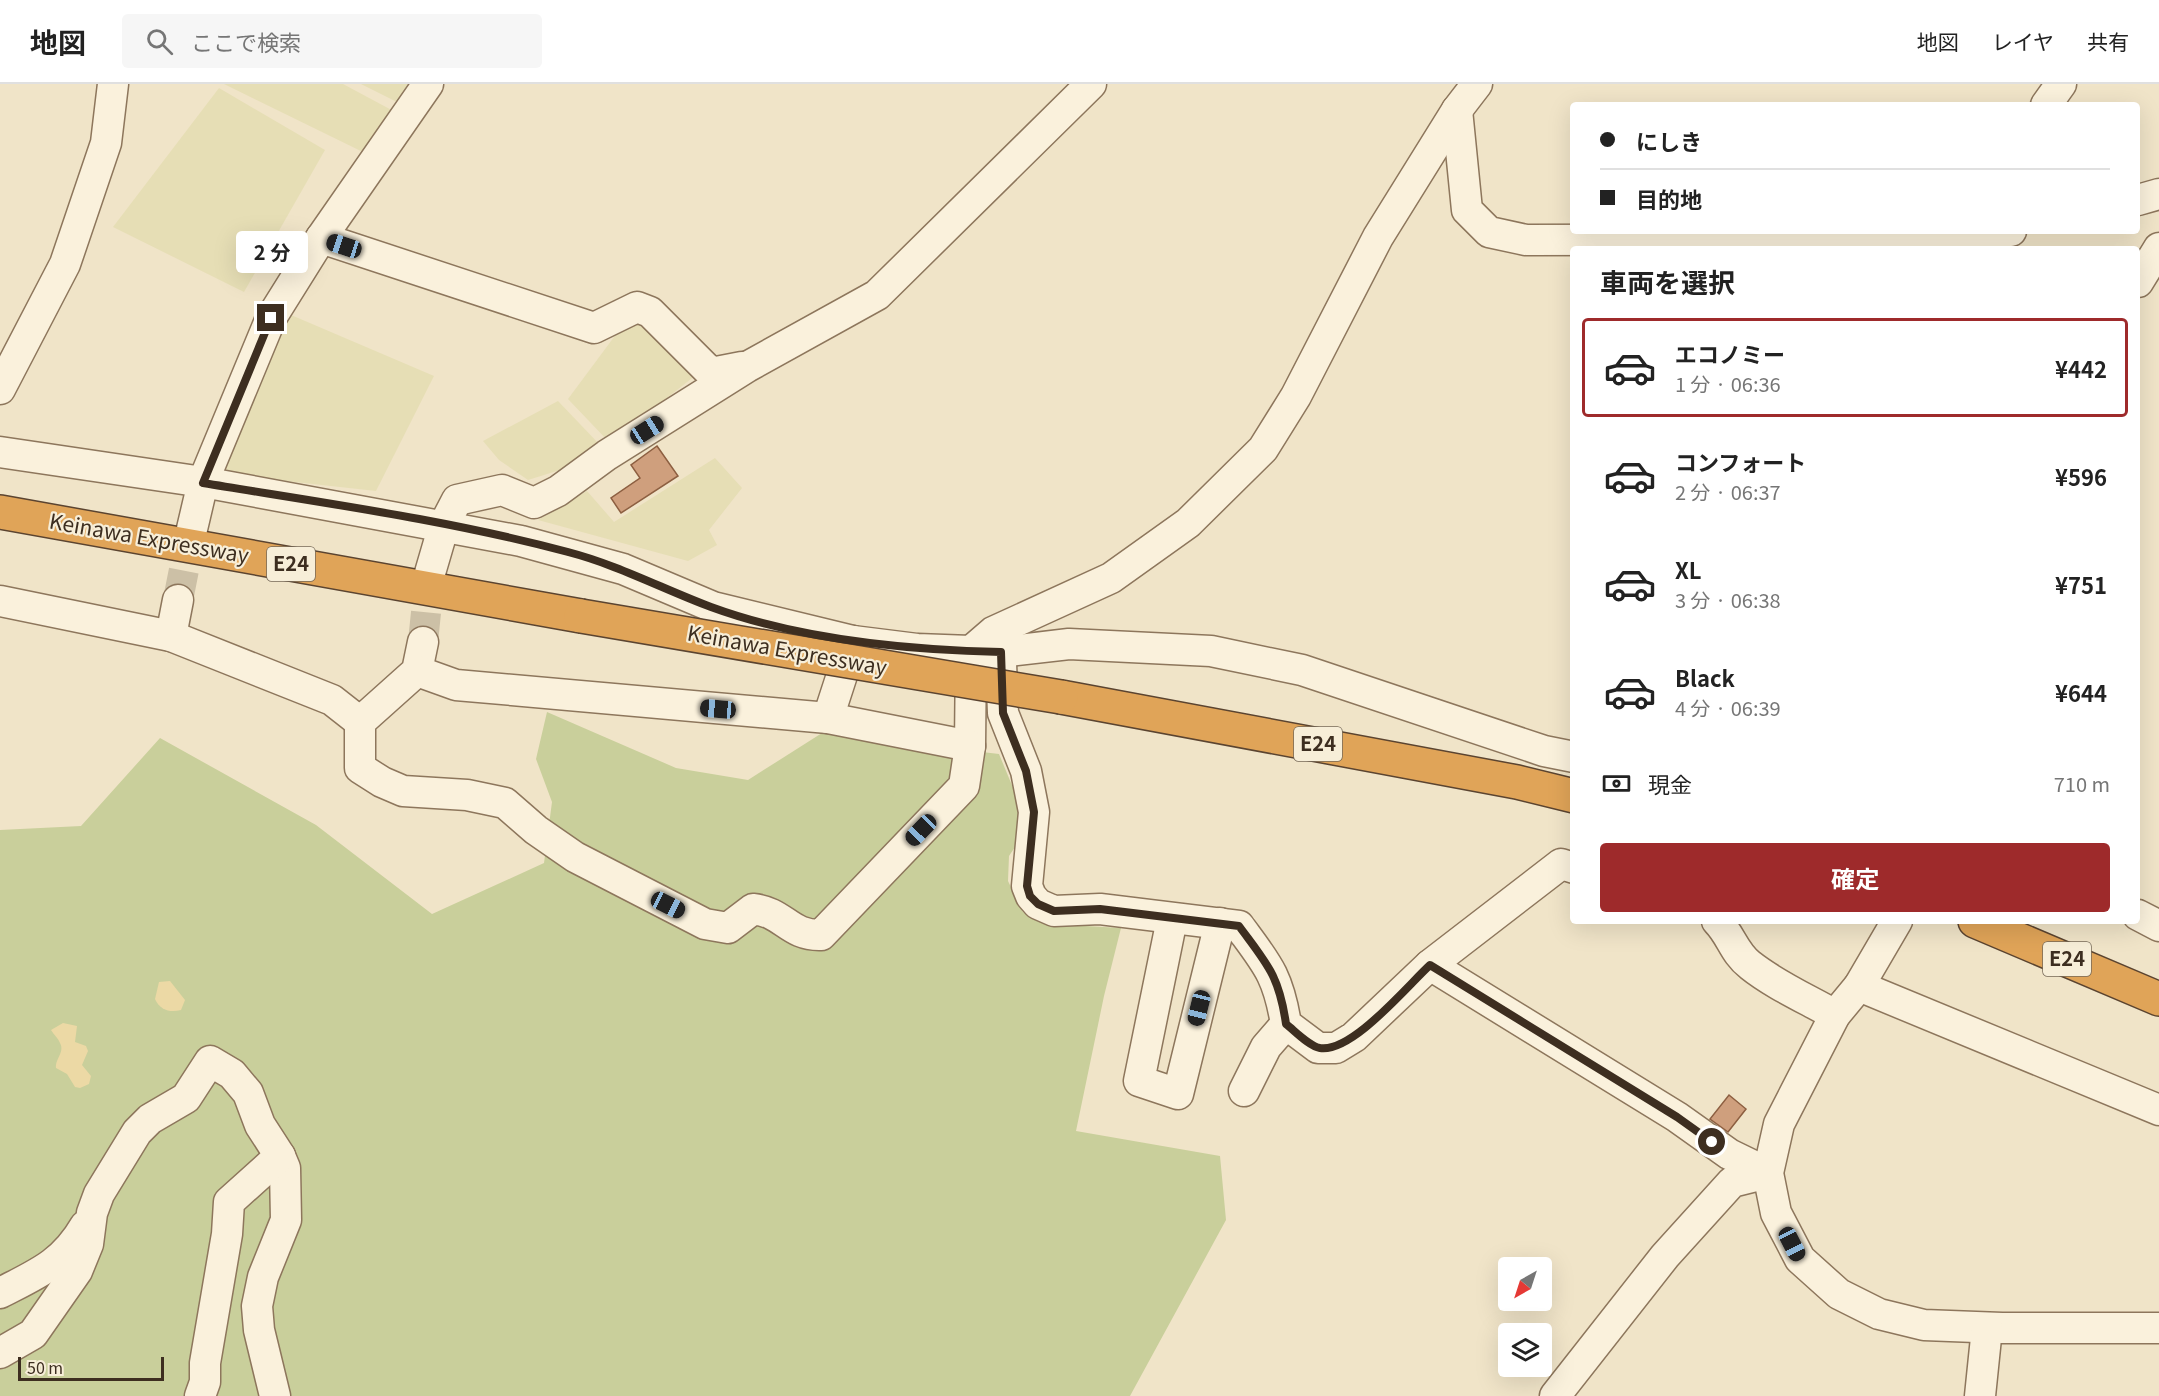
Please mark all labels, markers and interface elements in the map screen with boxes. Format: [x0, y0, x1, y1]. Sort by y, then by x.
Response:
search box [122, 14, 542, 68]
text: 地図 [30, 21, 86, 61]
icon: search [143, 25, 176, 58]
text: ここで検索 [191, 25, 301, 57]
text: 地図 [1917, 26, 1959, 56]
text: レイヤ [1992, 26, 2054, 56]
text: 共有 [2087, 26, 2129, 56]
text: にしき [1636, 124, 1702, 156]
text: 目的地 [1636, 182, 1702, 214]
callout: 2 分 [235, 231, 307, 273]
car [324, 232, 364, 260]
text: 2 分 [254, 237, 290, 266]
text: 車両を選択 [1600, 262, 1735, 301]
route end [257, 304, 284, 331]
text: エコノミー [1675, 337, 1785, 369]
icon: car [1603, 341, 1657, 395]
text: ¥442 [2055, 352, 2107, 384]
text: 1 分 · 06:36 [1675, 369, 1781, 398]
car [627, 413, 667, 447]
text: コンフォート [1675, 445, 1806, 477]
icon: car [1603, 449, 1657, 503]
text: ¥596 [2055, 460, 2107, 492]
text: 2 分 · 06:37 [1675, 477, 1781, 506]
street label: Keinawa Expressway [47, 505, 251, 569]
road number: E24 [267, 547, 315, 581]
text: XL [1675, 553, 1702, 585]
icon: car [1603, 557, 1657, 611]
text: ¥751 [2055, 568, 2107, 600]
text: 3 分 · 06:38 [1675, 585, 1781, 614]
street label: Keinawa Expressway [685, 617, 889, 681]
text: Black [1675, 661, 1735, 693]
icon: car [1603, 665, 1657, 719]
text: ¥644 [2055, 676, 2107, 708]
text: 4 分 · 06:39 [1675, 693, 1781, 722]
car [699, 698, 737, 720]
road number: E24 [1294, 727, 1342, 761]
icon: cash [1600, 767, 1633, 800]
text: 現金 [1648, 767, 1692, 799]
text: 710 m [2054, 769, 2110, 798]
car [902, 811, 940, 849]
button: 確定 [1600, 843, 2110, 912]
car [648, 889, 688, 921]
road number: E24 [2043, 942, 2091, 976]
car [1186, 988, 1212, 1028]
route start [1698, 1128, 1725, 1155]
car [1776, 1224, 1808, 1264]
north arrow [1498, 1257, 1552, 1311]
map controls [1498, 1257, 1552, 1377]
button: layers [1498, 1323, 1552, 1377]
scale bar [18, 1354, 164, 1382]
text: 50 m [27, 1355, 63, 1379]

